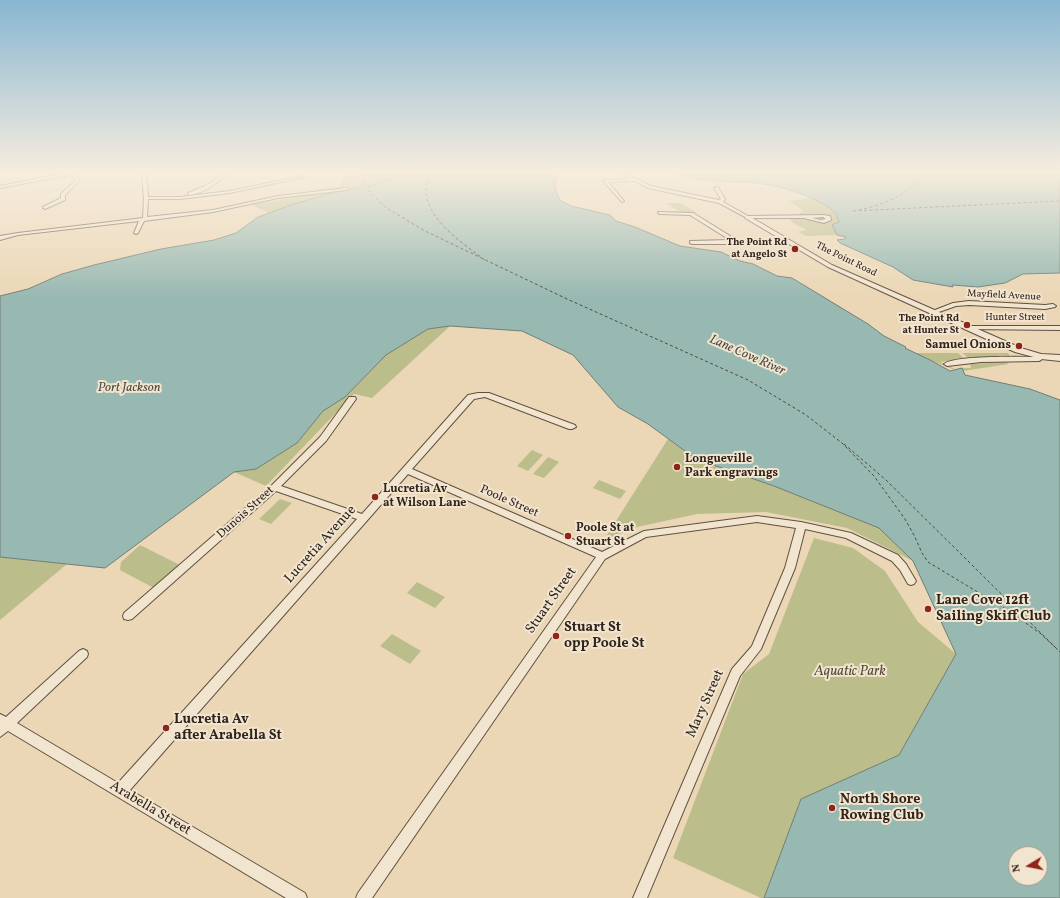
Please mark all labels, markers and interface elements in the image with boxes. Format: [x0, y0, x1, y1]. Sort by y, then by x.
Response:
place label: The Point Rd at Angelo St [727, 237, 787, 260]
street label: The Point Road [814, 240, 878, 280]
marker: The Point Rd at Angelo St [790, 244, 800, 254]
street label: Mayfield Avenue [967, 288, 1041, 304]
street label: Hunter Street [985, 312, 1045, 324]
place label: The Point Rd at Hunter St [899, 313, 959, 336]
marker: The Point Rd at Hunter St [962, 320, 972, 330]
water label: Lane Cove River [707, 332, 787, 380]
place label: Samuel Onions [925, 339, 1011, 353]
marker: Samuel Onions [1014, 341, 1024, 351]
water label: Port Jackson [98, 381, 160, 397]
place label: Longueville Park engravings [685, 453, 778, 481]
marker: Longueville Park engravings [672, 462, 682, 472]
place label: Lucretia Av at Wilson Lane [383, 483, 466, 511]
street label: Poole Street [478, 483, 540, 521]
street label: Dunois Street [215, 484, 277, 542]
marker: Lucretia Av at Wilson Lane [370, 492, 380, 502]
street label: Lucretia Avenue [282, 503, 360, 587]
place label: Poole St at Stuart St [576, 522, 634, 550]
marker: Poole St at Stuart St [563, 531, 573, 541]
street label: Stuart Street [523, 564, 581, 638]
place label: Lane Cove 12ft Sailing Skiff Club [936, 593, 1051, 626]
marker: Lane Cove 12ft Sailing Skiff Club [923, 604, 933, 614]
place label: Stuart St opp Poole St [564, 620, 645, 652]
marker: Stuart St opp Poole St [551, 631, 561, 641]
park label: Aquatic Park [814, 664, 886, 680]
street label: Mary Street [683, 667, 729, 741]
place label: Lucretia Av after Arabella St [174, 712, 282, 744]
marker: Lucretia Av after Arabella St [161, 723, 171, 733]
street label: Arabella Street [106, 778, 194, 840]
place label: North Shore Rowing Club [840, 792, 924, 824]
marker: North Shore Rowing Club [827, 803, 837, 813]
north arrow [1008, 846, 1048, 886]
text: N [1009, 863, 1025, 873]

